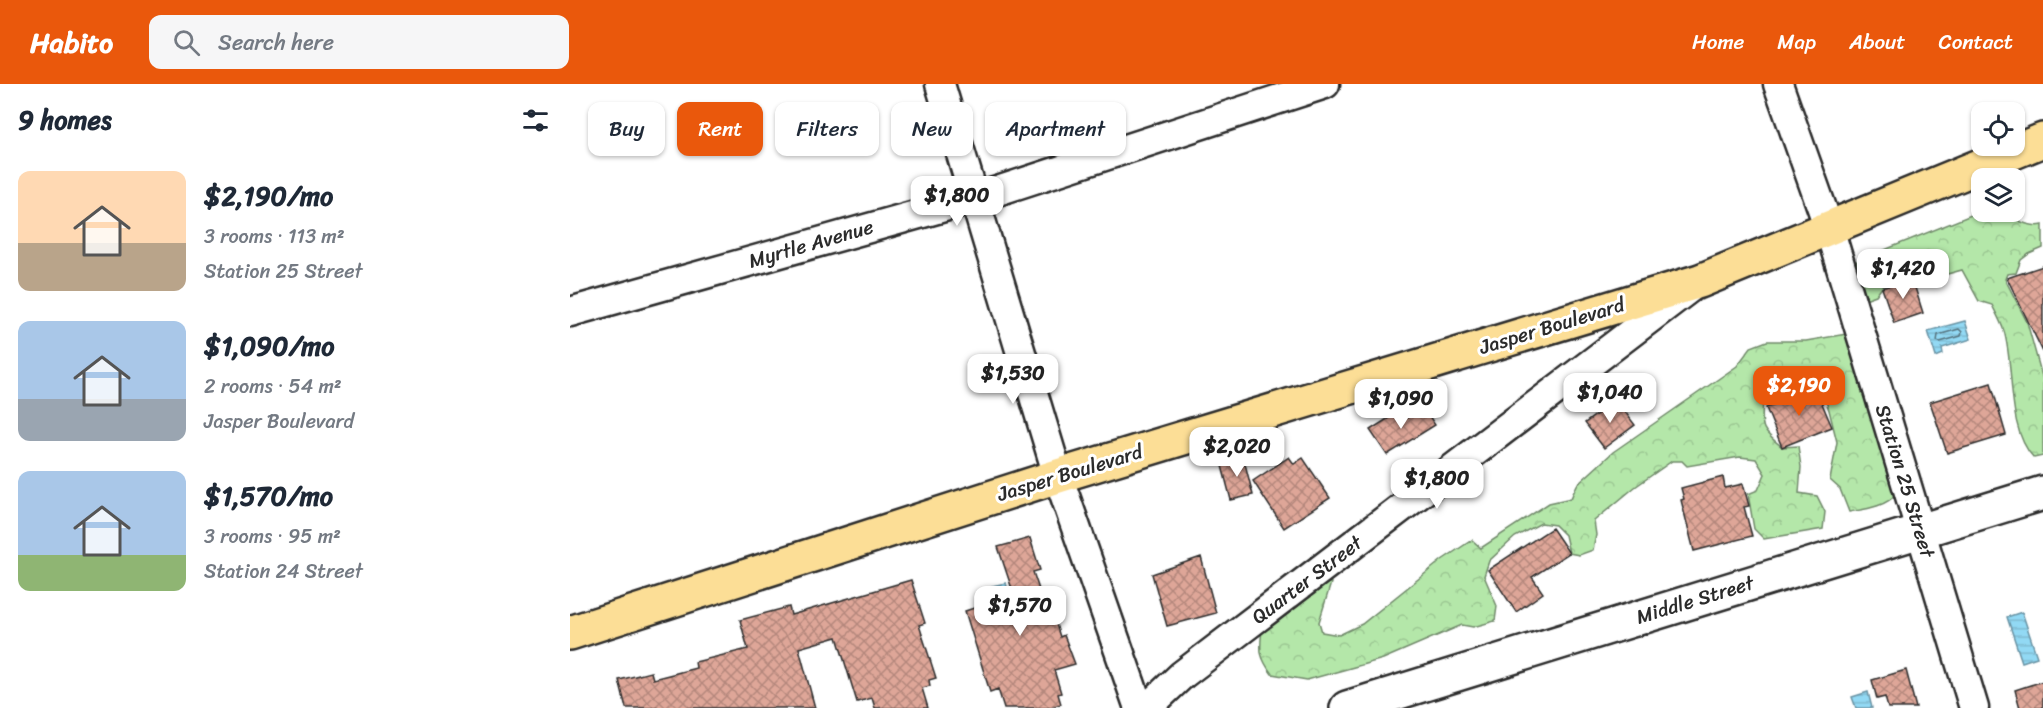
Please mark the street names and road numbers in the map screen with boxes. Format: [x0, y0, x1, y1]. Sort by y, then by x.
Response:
street label: Myrtle Avenue [744, 209, 878, 279]
street label: Jasper Boulevard [1474, 287, 1630, 365]
street label: Station 25 Street [1865, 400, 1945, 563]
street label: Jasper Boulevard [992, 434, 1148, 512]
street label: Quarter Street [1244, 526, 1371, 634]
street label: Middle Street [1632, 565, 1759, 635]

